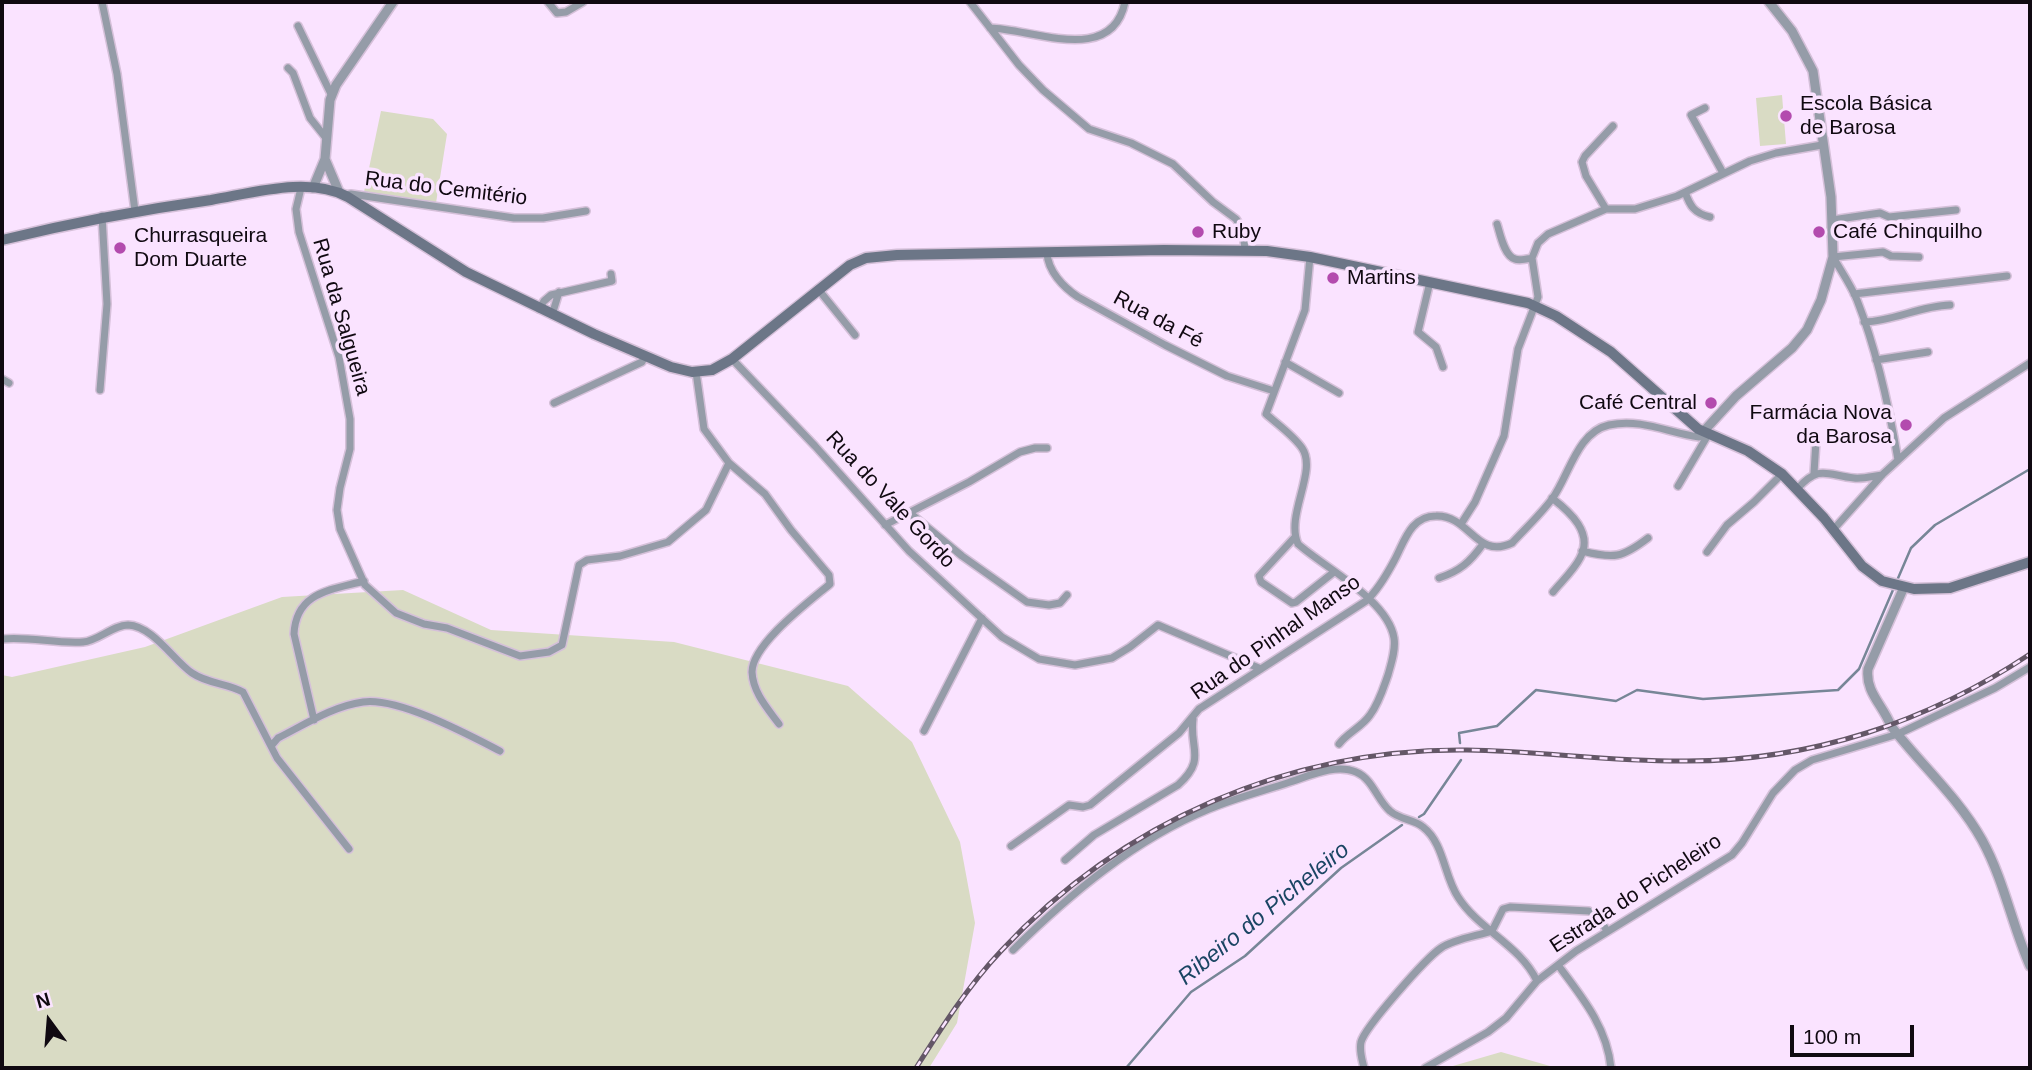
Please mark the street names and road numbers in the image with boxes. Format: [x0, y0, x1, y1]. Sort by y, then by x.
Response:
street label: Rua do Cemitério [363, 167, 529, 211]
street label: Rua da Salgueira [307, 236, 375, 398]
street label: Rua da Fé [1109, 286, 1207, 354]
street label: Rua do Vale Gordo [820, 426, 960, 574]
street label: Rua do Pinhal Manso [1187, 570, 1365, 706]
street label: Estrada do Picheleiro [1545, 829, 1727, 959]

